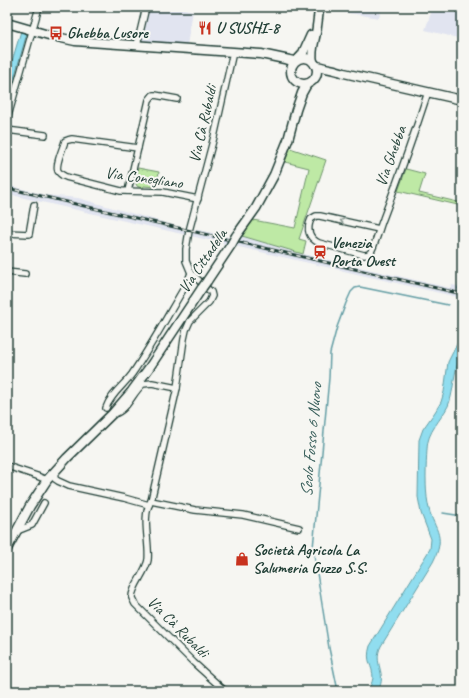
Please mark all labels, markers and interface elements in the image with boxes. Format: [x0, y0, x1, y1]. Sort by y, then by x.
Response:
place label: U SUSHI-8 [216, 18, 281, 38]
restaurant icon: U SUSHI-8 [197, 20, 213, 36]
place label: Ghebba Lusore [67, 23, 150, 43]
bus stop icon: Ghebba Lusore [48, 25, 64, 41]
street label: Via Cà Rubaldi [184, 81, 222, 165]
street label: Via Ghebba [371, 122, 411, 189]
street label: Via Conegliano [104, 163, 185, 193]
one-way arrow [340, 218, 346, 226]
street label: Via Cittadella [174, 224, 232, 297]
place label: Venezia Porta Ovest [331, 233, 397, 271]
station icon: Venezia Porta Ovest [312, 244, 328, 260]
water label: Scolo Fosso 6 Nuovo [296, 380, 327, 498]
place label: Società Agricola La Salumeria Guzzo S.S. [253, 540, 368, 578]
shop icon: Società Agricola La Salumeria Guzzo S.S. [234, 551, 250, 567]
street label: Via Cà Rubaldi [143, 592, 214, 663]

